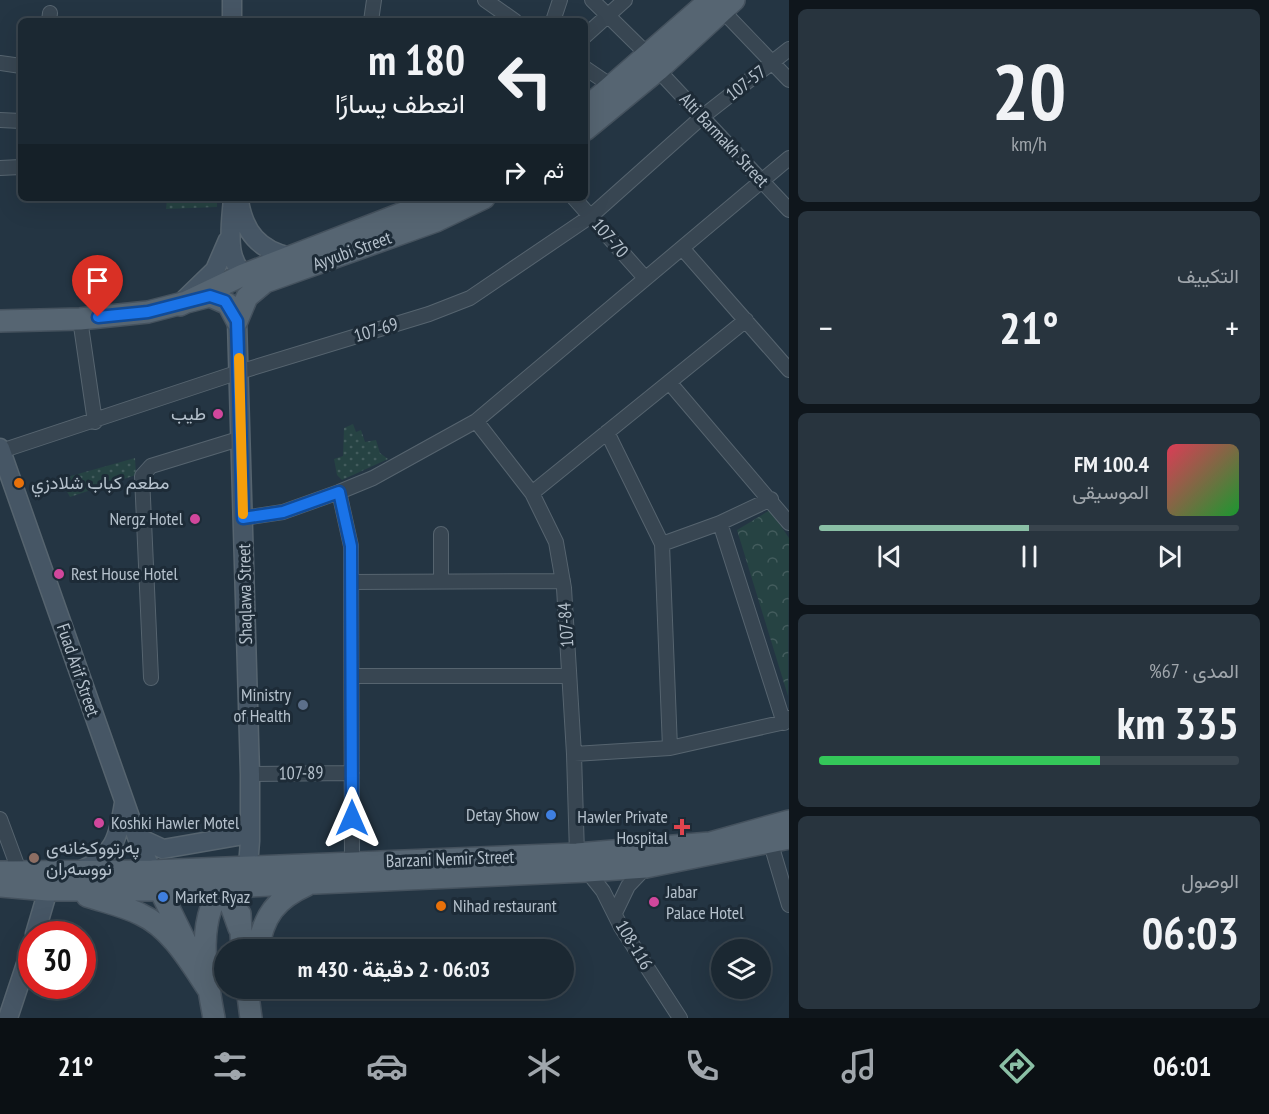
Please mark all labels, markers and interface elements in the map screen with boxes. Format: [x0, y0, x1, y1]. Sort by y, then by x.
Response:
text: 180 m [368, 32, 465, 87]
text: 20 [992, 41, 1066, 142]
icon: left [486, 42, 564, 120]
street label: 107-57 [721, 60, 770, 105]
text: انعطف يسارًا [335, 86, 465, 120]
street label: Alti Barmakh Street [675, 88, 774, 192]
text: km/h [1011, 131, 1047, 157]
icon: right [498, 156, 531, 189]
text: ثم [543, 156, 564, 184]
street label: 107-70 [587, 213, 634, 262]
street label: Ayyubi Street [309, 226, 394, 275]
pin [72, 255, 123, 317]
text: التكييف [1177, 263, 1239, 289]
icon: arrive [81, 264, 114, 297]
text: 21° [999, 298, 1059, 356]
text: − [819, 306, 833, 349]
text: + [1225, 306, 1239, 349]
street label: 107-69 [351, 312, 401, 347]
place label: طيب [171, 402, 206, 425]
marker: طيب [211, 407, 225, 421]
text: 100.4 FM [1074, 450, 1149, 478]
place label: مطعم كباب شلادزي [31, 471, 169, 498]
marker: مطعم كباب شلادزي [12, 476, 26, 490]
text: الموسيقى [1072, 479, 1149, 505]
place label: Nergz Hotel [109, 507, 184, 530]
marker: Nergz Hotel [188, 512, 202, 526]
icon: previous [873, 540, 906, 573]
icon: pause [1013, 540, 1046, 573]
icon: next [1153, 540, 1186, 573]
street label: Shaqlawa Street [232, 543, 257, 645]
place label: Rest House Hotel [71, 562, 178, 585]
marker: Rest House Hotel [52, 567, 66, 581]
street label: 107-84 [552, 602, 579, 648]
street label: Fuad Arif Street [52, 620, 105, 719]
text: المدى · 67% [1149, 658, 1239, 684]
place label: Ministry of Health [234, 683, 291, 727]
text: 335 km [1117, 693, 1239, 751]
marker: Ministry of Health [296, 698, 310, 712]
street label: 107-89 [278, 761, 324, 784]
position arrow [320, 786, 384, 850]
place label: Detay Show [466, 803, 539, 826]
place label: Hawler Private Hospital [577, 805, 669, 849]
marker: Detay Show [544, 808, 558, 822]
place label: Koshki Hawler Motel [111, 811, 240, 834]
marker: Koshki Hawler Motel [92, 816, 106, 830]
marker: Hawler Private Hospital [673, 818, 691, 836]
place label: پەرتووکخانەی نووسەران [46, 836, 140, 880]
street label: Barzani Nemir Street [385, 845, 515, 872]
marker: پەرتووکخانەی نووسەران [27, 851, 41, 865]
text: الوصول [1181, 868, 1239, 894]
place label: Jabar Palace Hotel [665, 880, 744, 924]
place label: Market Ryaz [175, 885, 250, 908]
marker: Market Ryaz [156, 890, 170, 904]
place label: Nihad restaurant [453, 894, 557, 917]
marker: Jabar Palace Hotel [647, 895, 661, 909]
marker: Nihad restaurant [434, 899, 448, 913]
text: 06:03 [1142, 903, 1239, 961]
street label: 108-116 [611, 916, 658, 974]
speed limit sign: 30 [18, 921, 96, 999]
map controls [711, 939, 771, 999]
button: layers [711, 939, 771, 999]
text: 06:03 · 2 دقيقة · 430 m [298, 955, 490, 983]
icon: filters [209, 1045, 251, 1087]
icon: car [366, 1045, 408, 1087]
icon: climate [523, 1045, 565, 1087]
icon: phone [681, 1045, 723, 1087]
icon: music [838, 1045, 880, 1087]
icon: directions [996, 1045, 1038, 1087]
text: 21° [58, 1049, 93, 1083]
text: 06:01 [1153, 1049, 1211, 1083]

